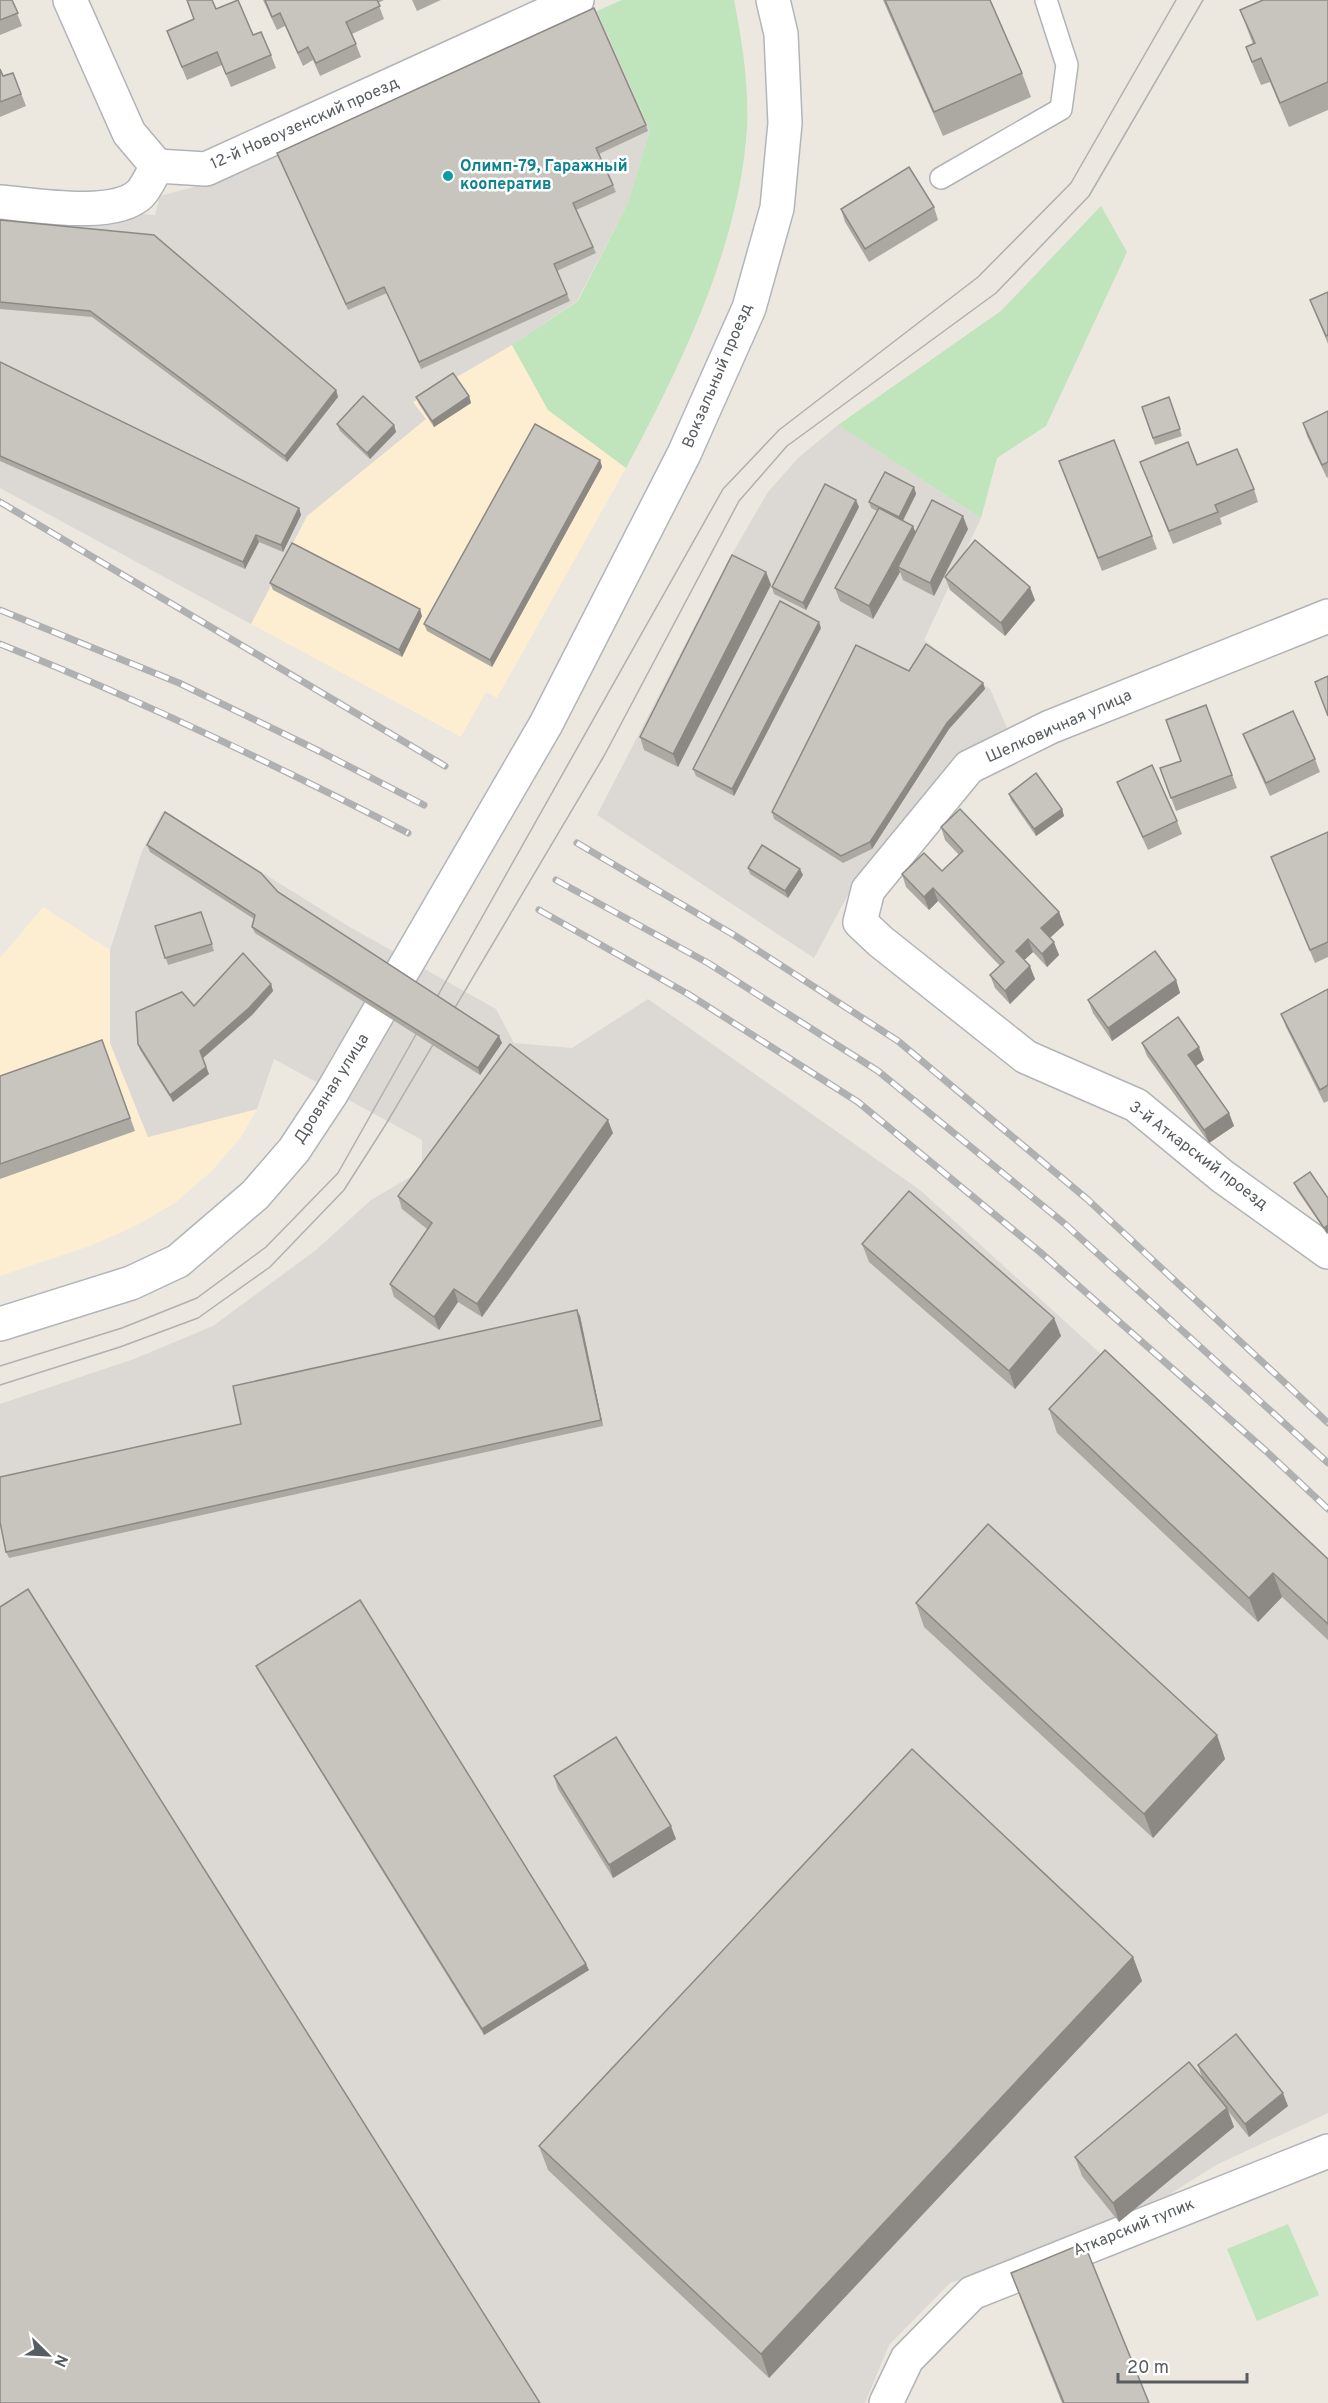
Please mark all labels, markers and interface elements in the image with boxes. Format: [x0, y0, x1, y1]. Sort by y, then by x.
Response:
street label: 12-й Новоузенский проезд [208, 73, 402, 175]
place label: Олимп-79, Гаражный кооператив [460, 157, 628, 195]
marker: Олимп-79, Гаражный кооператив [441, 169, 455, 183]
street label: Вокзальный проезд [679, 301, 757, 451]
street label: Шелковичная улица [983, 686, 1135, 768]
street label: Дровяная улица [290, 1030, 374, 1148]
street label: 3-й Аткарский проезд [1125, 1097, 1271, 1215]
street label: Аткарский тупик [1070, 2195, 1198, 2261]
north arrow [18, 2325, 78, 2385]
scale bar [1118, 2346, 1247, 2384]
text: N [48, 2351, 71, 2370]
text: 20 m [1127, 2357, 1169, 2380]

